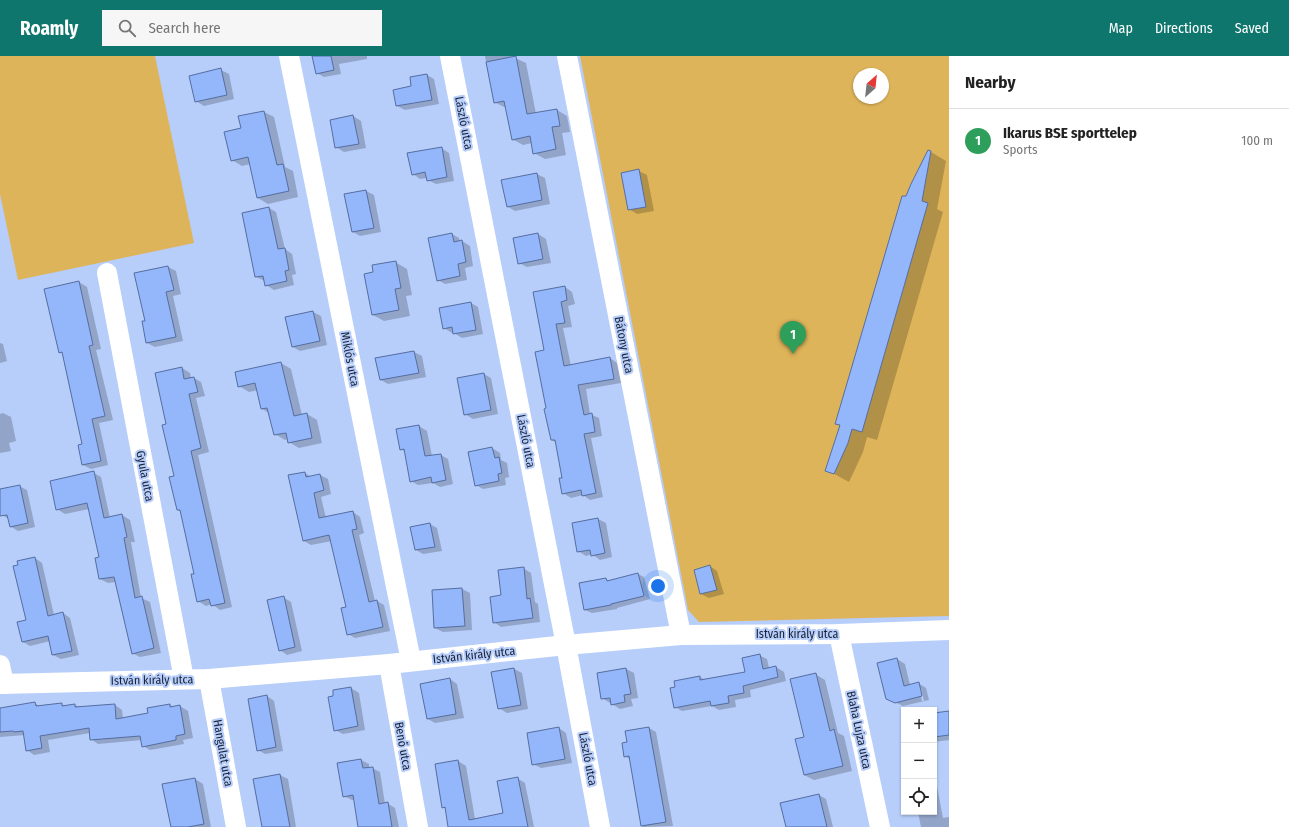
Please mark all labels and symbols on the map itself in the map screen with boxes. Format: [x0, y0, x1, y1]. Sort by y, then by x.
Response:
north arrow [853, 68, 889, 104]
street label: László utca [452, 95, 476, 151]
street label: Bátony utca [612, 315, 636, 375]
pin: 1 [780, 321, 806, 354]
street label: Miklós utca [338, 330, 362, 388]
street label: László utca [514, 413, 538, 469]
street label: Gyula utca [133, 450, 157, 503]
your location [648, 576, 668, 596]
street label: István király utca [756, 627, 838, 641]
street label: István király utca [432, 644, 516, 666]
street label: István király utca [111, 672, 194, 688]
street label: Blaha Lujza utca [844, 690, 874, 770]
street label: Hangulat utca [210, 718, 236, 788]
street label: Benő utca [392, 721, 414, 771]
street label: László utca [576, 731, 600, 787]

